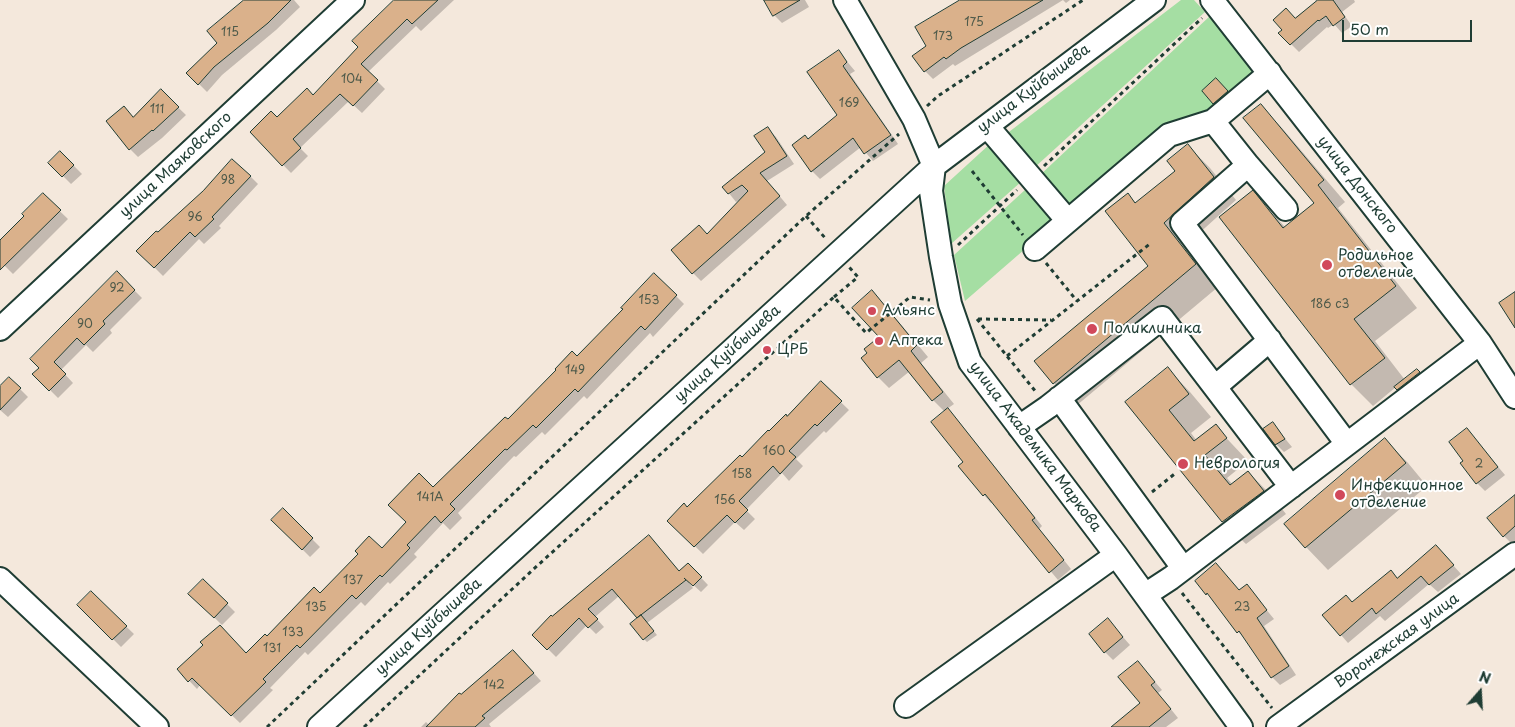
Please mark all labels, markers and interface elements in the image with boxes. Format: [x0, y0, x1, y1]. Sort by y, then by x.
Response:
scale bar [1345, 10, 1475, 42]
house number: 175 [964, 16, 984, 30]
text: 50 m [1350, 17, 1389, 40]
house number: 115 [221, 26, 239, 40]
house number: 173 [933, 30, 953, 44]
street label: улица Куйбышева [974, 41, 1094, 137]
house number: 104 [341, 73, 363, 87]
house number: 169 [839, 97, 859, 111]
house number: 111 [150, 103, 164, 117]
street label: улица Маяковского [116, 108, 236, 222]
street label: улица Донского [1313, 133, 1401, 237]
house number: 98 [221, 174, 235, 188]
house number: 96 [187, 211, 203, 225]
place label: Родильное отделение [1338, 247, 1414, 282]
marker: Родильное отделение [1320, 258, 1334, 272]
house number: 92 [109, 282, 125, 296]
house number: 153 [638, 294, 660, 308]
house number: 186 с3 [1310, 298, 1350, 312]
street label: улица Куйбышева [671, 302, 785, 406]
place label: Альянс [882, 302, 935, 320]
marker: Альянс [866, 305, 878, 317]
house number: 90 [77, 318, 93, 332]
place label: Поликлиника [1103, 320, 1201, 338]
marker: Поликлиника [1085, 322, 1099, 336]
place label: Аптека [889, 332, 943, 350]
marker: Аптека [873, 335, 885, 347]
place label: ЦРБ [777, 341, 808, 359]
marker: ЦРБ [761, 344, 773, 356]
street label: улица Академика Маркова [965, 358, 1105, 536]
house number: 149 [565, 364, 585, 378]
house number: 160 [763, 445, 785, 459]
place label: Неврология [1194, 455, 1280, 473]
marker: Неврология [1176, 457, 1190, 471]
house number: 2 [1475, 458, 1483, 472]
house number: 158 [732, 468, 752, 482]
place label: Инфекционное отделение [1351, 477, 1464, 512]
marker: Инфекционное отделение [1333, 488, 1347, 502]
house number: 141А [416, 491, 444, 505]
house number: 156 [714, 494, 736, 508]
house number: 137 [343, 574, 363, 588]
street label: улица Куйбышева [372, 575, 486, 679]
street label: Воронежская улица [1331, 590, 1463, 692]
house number: 135 [306, 601, 326, 615]
house number: 23 [1234, 601, 1250, 615]
house number: 133 [282, 626, 304, 640]
house number: 131 [263, 642, 281, 656]
text: N [1476, 666, 1494, 689]
north arrow [1455, 667, 1505, 717]
house number: 142 [483, 679, 505, 693]

